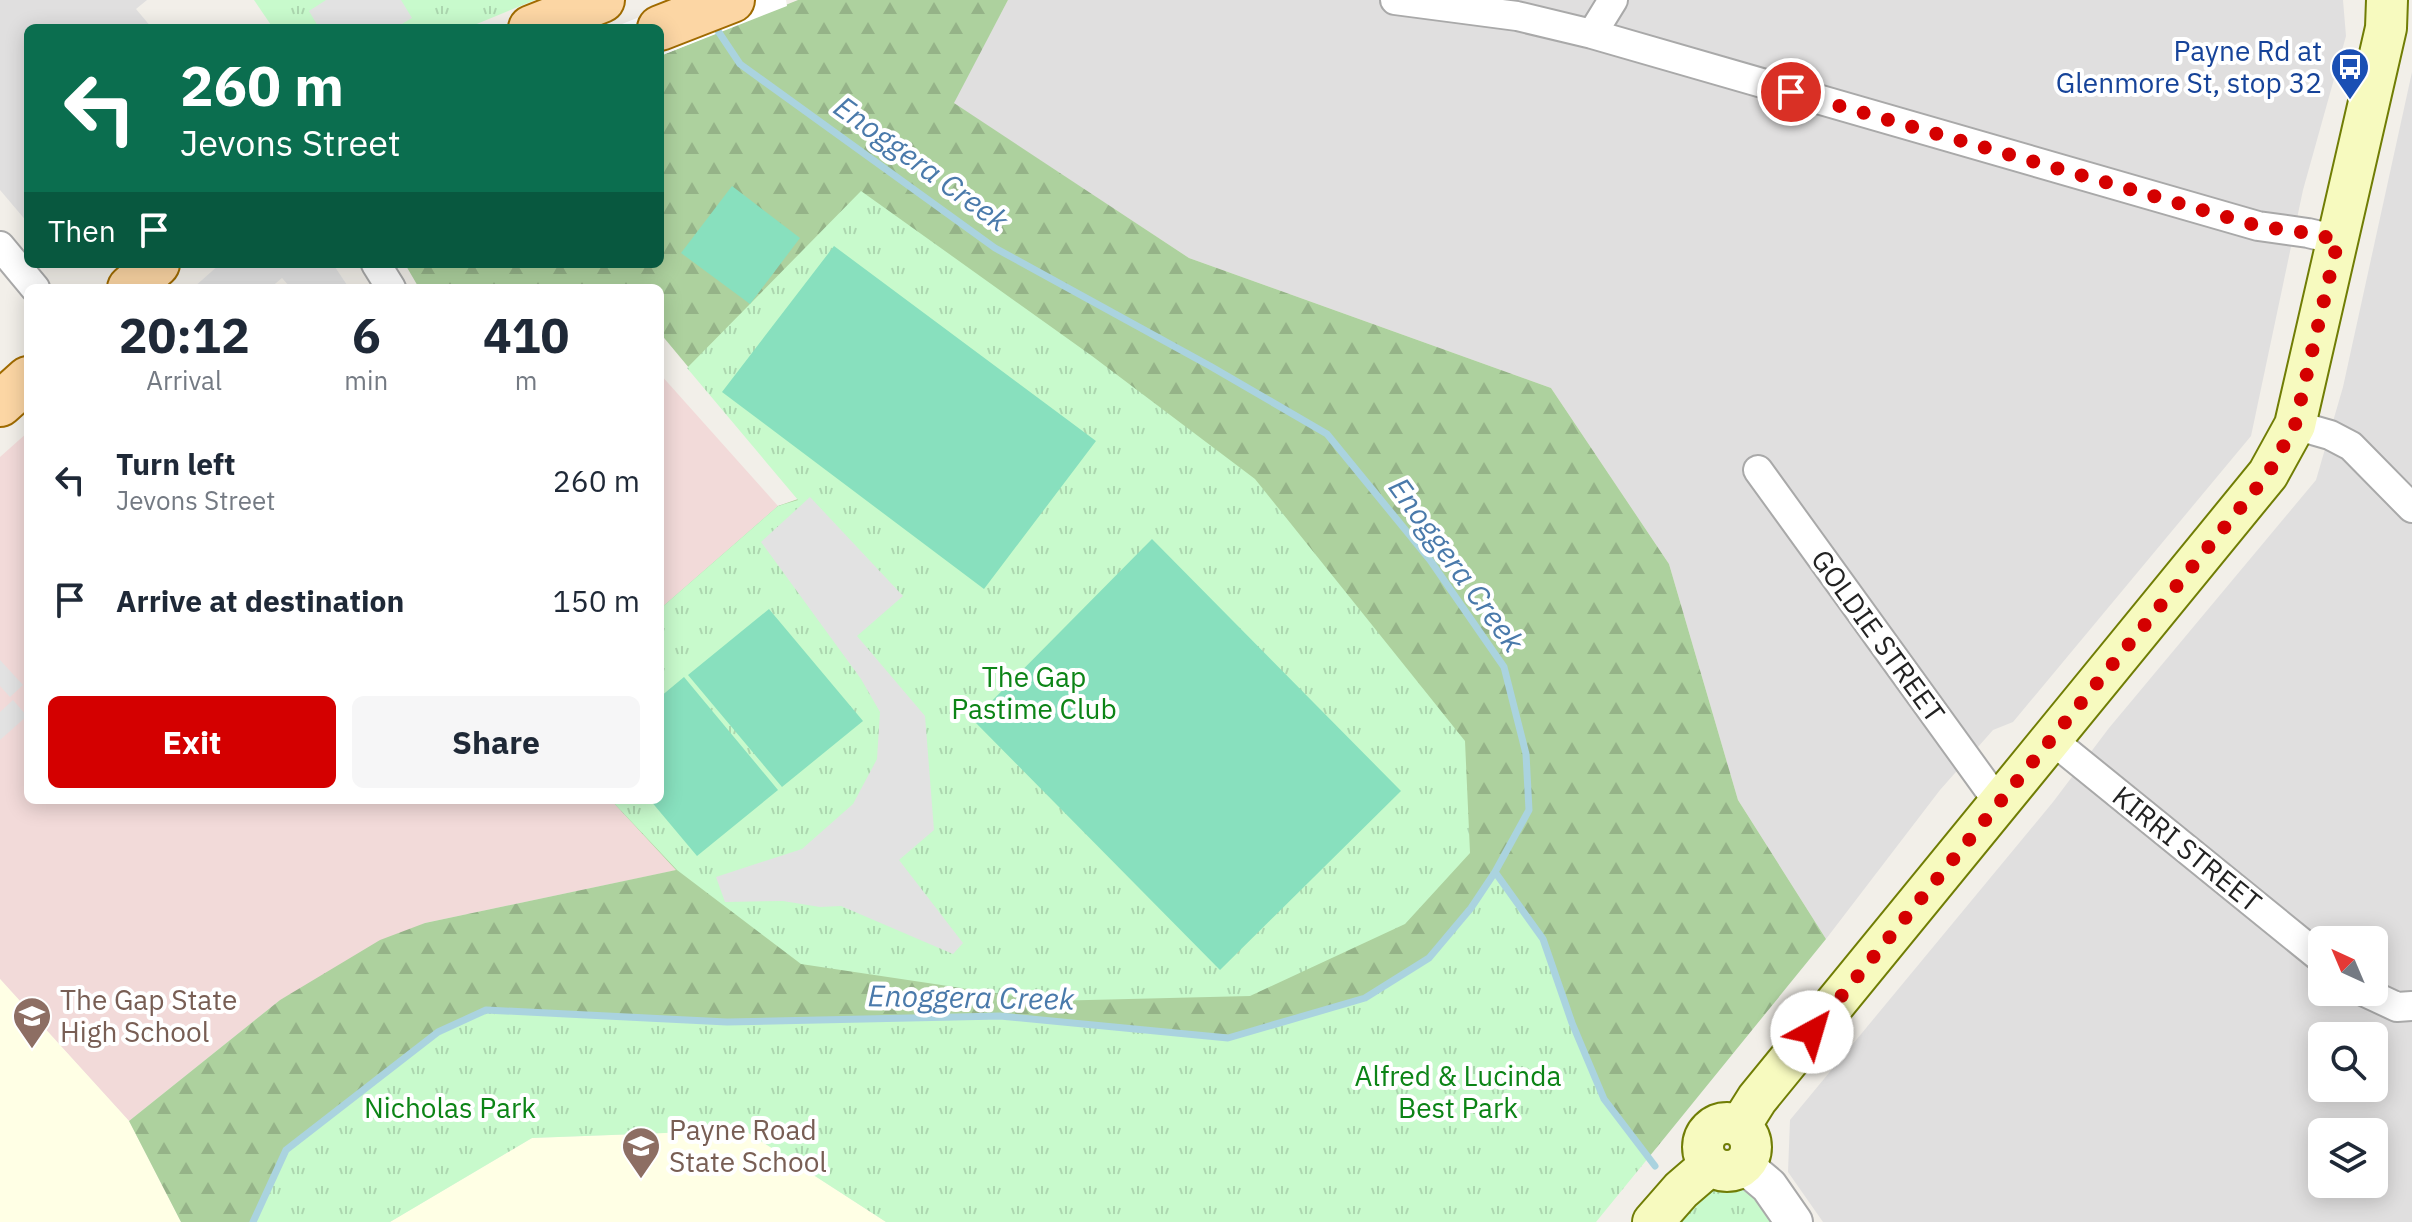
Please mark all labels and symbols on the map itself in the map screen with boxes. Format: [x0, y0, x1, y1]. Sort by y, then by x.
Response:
place label: Payne Rd at Glenmore St, stop 32 [2056, 32, 2322, 101]
bus stop icon: Payne Rd at Glenmore St, stop 32 [2329, 46, 2371, 101]
pin [1757, 58, 1825, 126]
water label: Enoggera Creek [827, 86, 1017, 240]
water label: Enoggera Creek [1381, 469, 1534, 659]
street label: GOLDIE STREET [1803, 542, 1954, 729]
park label: The Gap Pastime Club [951, 658, 1117, 727]
street label: KIRRI STREET [2105, 777, 2269, 920]
north arrow [2308, 926, 2388, 1006]
water label: Enoggera Creek [867, 975, 1075, 1018]
place label: The Gap State High School [60, 981, 237, 1050]
position arrow [1770, 990, 1854, 1074]
school or university icon: The Gap State High School [11, 995, 53, 1050]
park label: Alfred & Lucinda Best Park [1355, 1057, 1561, 1126]
park label: Nicholas Park [364, 1089, 536, 1126]
place label: Payne Road State School [669, 1111, 827, 1180]
school or university icon: Payne Road State School [620, 1125, 662, 1180]

